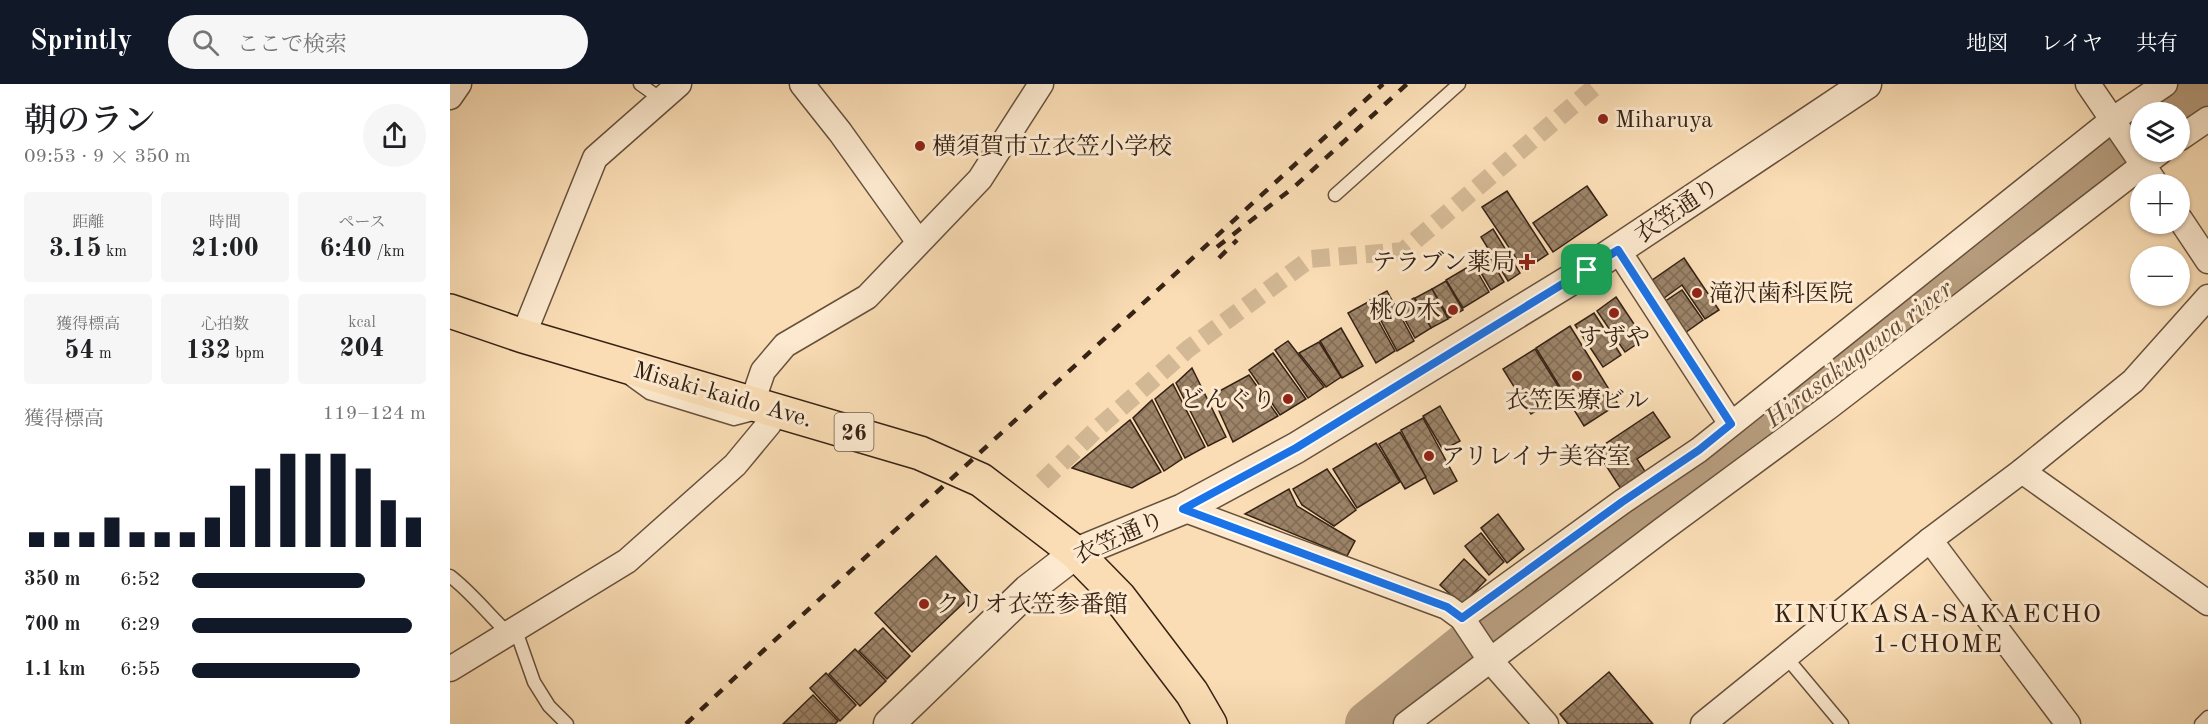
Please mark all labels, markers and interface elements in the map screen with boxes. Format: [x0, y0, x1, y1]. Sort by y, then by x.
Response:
search box [168, 15, 588, 69]
icon: search [189, 26, 222, 59]
text: Sprintly [30, 28, 132, 56]
text: ここで検索 [237, 34, 347, 56]
text: 地図 [1966, 34, 2008, 55]
text: レイヤ [2041, 34, 2103, 55]
text: 共有 [2136, 34, 2178, 55]
map controls [2130, 102, 2190, 306]
button: layers [2130, 102, 2190, 162]
button: share [363, 104, 426, 167]
text: 朝のラン [24, 106, 156, 139]
place label: Miharuya [1615, 109, 1713, 133]
marker: Miharuya [1596, 112, 1610, 126]
place label: 横須賀市立衣笠小学校 [932, 133, 1172, 160]
marker: 横須賀市立衣笠小学校 [913, 139, 927, 153]
text: 09:53 · 9 × 350 m [24, 147, 191, 167]
street label: 衣笠通り [1630, 172, 1725, 248]
button: + [2130, 174, 2190, 234]
text: 距離 [72, 215, 104, 231]
text: 時間 [209, 215, 241, 231]
text: ペース [338, 215, 386, 231]
text: 3.15 [49, 236, 102, 262]
text: 21:00 [191, 236, 259, 262]
text: 6:40 [319, 236, 372, 262]
text: km [102, 244, 127, 260]
text: /km [372, 244, 405, 260]
pin [1561, 244, 1612, 295]
button: − [2130, 246, 2190, 306]
place label: テラブン薬局 [1372, 249, 1515, 276]
icon: arrive [1570, 253, 1603, 286]
marker: テラブン薬局 [1520, 255, 1534, 269]
water label: Hirasakugawa river [1760, 275, 1958, 434]
place label: 滝沢歯科医院 [1709, 280, 1853, 307]
marker: 滝沢歯科医院 [1690, 286, 1704, 300]
place label: 桃の木 [1369, 297, 1441, 324]
marker: 桃の木 [1446, 303, 1460, 317]
marker: すずや [1607, 306, 1621, 320]
text: kcal [348, 315, 376, 331]
text: 獲得標高 [56, 317, 120, 333]
text: 心拍数 [201, 317, 249, 333]
place label: すずや [1578, 325, 1650, 351]
text: 204 [339, 336, 385, 362]
text: 54 [64, 338, 94, 364]
text: 132 [186, 338, 231, 364]
text: m [94, 346, 112, 362]
text: bpm [231, 346, 264, 362]
street label: Misaki-kaido Ave. [630, 359, 815, 433]
marker: 衣笠医療ビル [1570, 369, 1584, 383]
place label: どんぐり [1180, 387, 1276, 413]
place label: 衣笠医療ビル [1505, 387, 1649, 414]
marker: どんぐり [1281, 392, 1295, 406]
text: 119–124 m [323, 404, 426, 424]
text: 獲得標高 [24, 410, 104, 430]
road number: 26 [834, 413, 874, 451]
place label: アリレイナ美容室 [1441, 443, 1631, 470]
marker: アリレイナ美容室 [1422, 449, 1436, 463]
street label: 衣笠通り [1070, 506, 1169, 569]
text: 350 m [24, 570, 80, 590]
text: 6:52 [120, 570, 160, 590]
place label: クリオ衣笠参番館 [936, 591, 1128, 618]
marker: クリオ衣笠参番館 [917, 597, 931, 611]
district label: KINUKASA-SAKAECHO 1-CHOME [1773, 602, 2103, 658]
text: 700 m [24, 615, 80, 635]
text: 6:29 [120, 615, 160, 635]
text: 1.1 km [24, 660, 86, 680]
text: 6:55 [120, 660, 160, 680]

